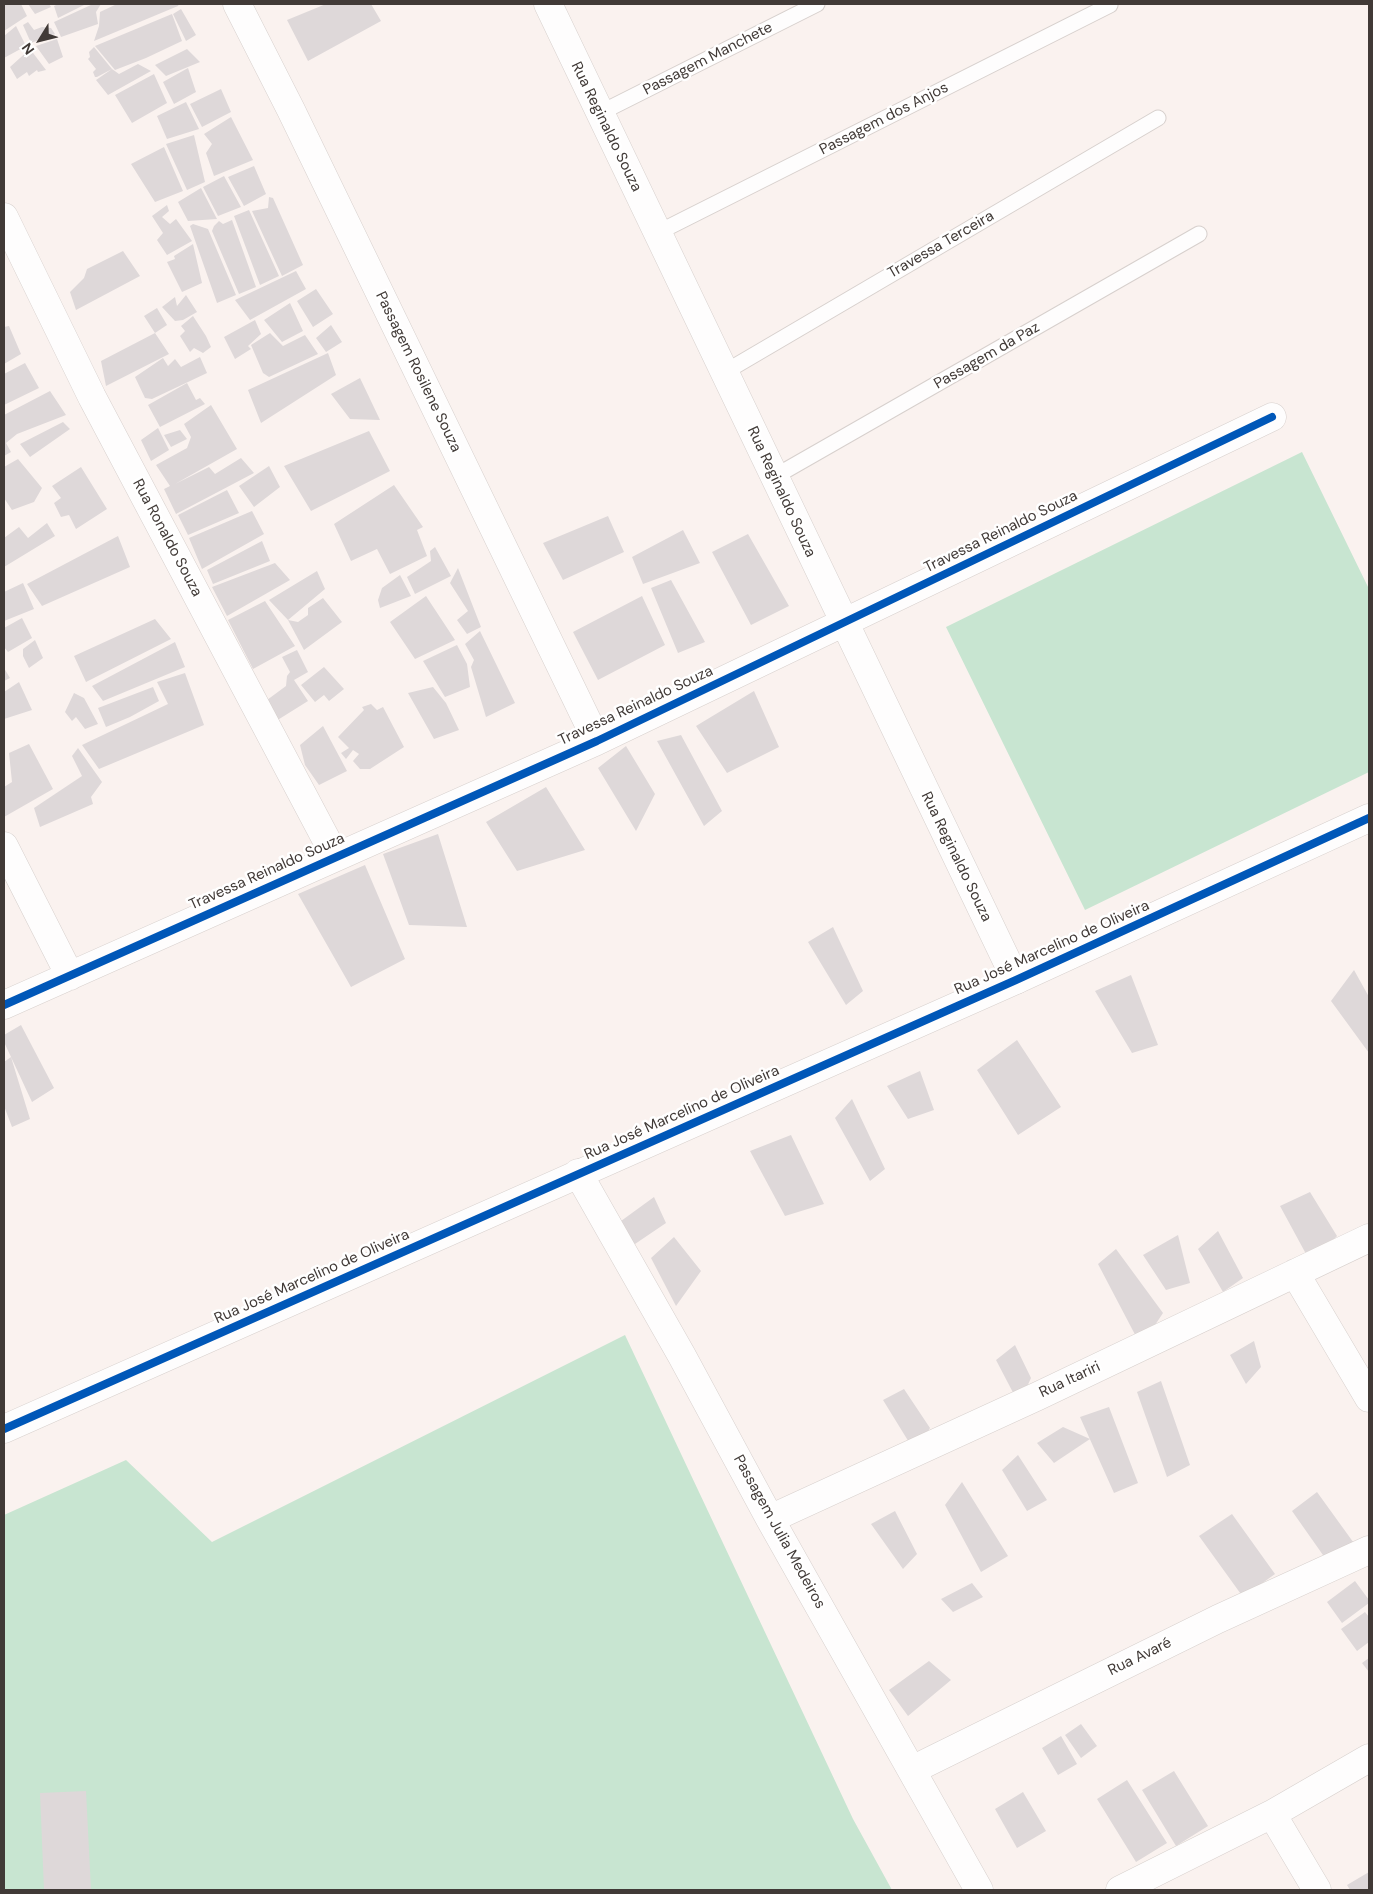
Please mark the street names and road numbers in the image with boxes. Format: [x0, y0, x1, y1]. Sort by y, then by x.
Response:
street label: Passagem Manchete [640, 19, 776, 99]
street label: Rua Reginaldo Souza [567, 59, 645, 195]
street label: Passagem dos Anjos [817, 79, 951, 159]
street label: Travessa Terceira [885, 207, 997, 283]
street label: Passagem Rosilene Souza [371, 289, 465, 455]
street label: Passagem da Paz [931, 319, 1043, 393]
street label: Rua Reginaldo Souza [743, 424, 819, 560]
street label: Rua Ronaldo Souza [128, 476, 206, 600]
street label: Travessa Reinaldo Souza [921, 487, 1081, 577]
street label: Travessa Reinaldo Souza [556, 662, 716, 750]
street label: Rua Reginaldo Souza [917, 789, 995, 925]
street label: Travessa Reinaldo Souza [186, 830, 348, 914]
street label: Rua José Marcelino de Oliveira [952, 897, 1152, 999]
street label: Rua José Marcelino de Oliveira [582, 1062, 782, 1164]
street label: Rua José Marcelino de Oliveira [212, 1226, 412, 1328]
street label: Rua Itariri [1037, 1358, 1103, 1402]
street label: Passagem Julia Medeiros [729, 1452, 829, 1612]
street label: Rua Avaré [1105, 1634, 1175, 1680]

